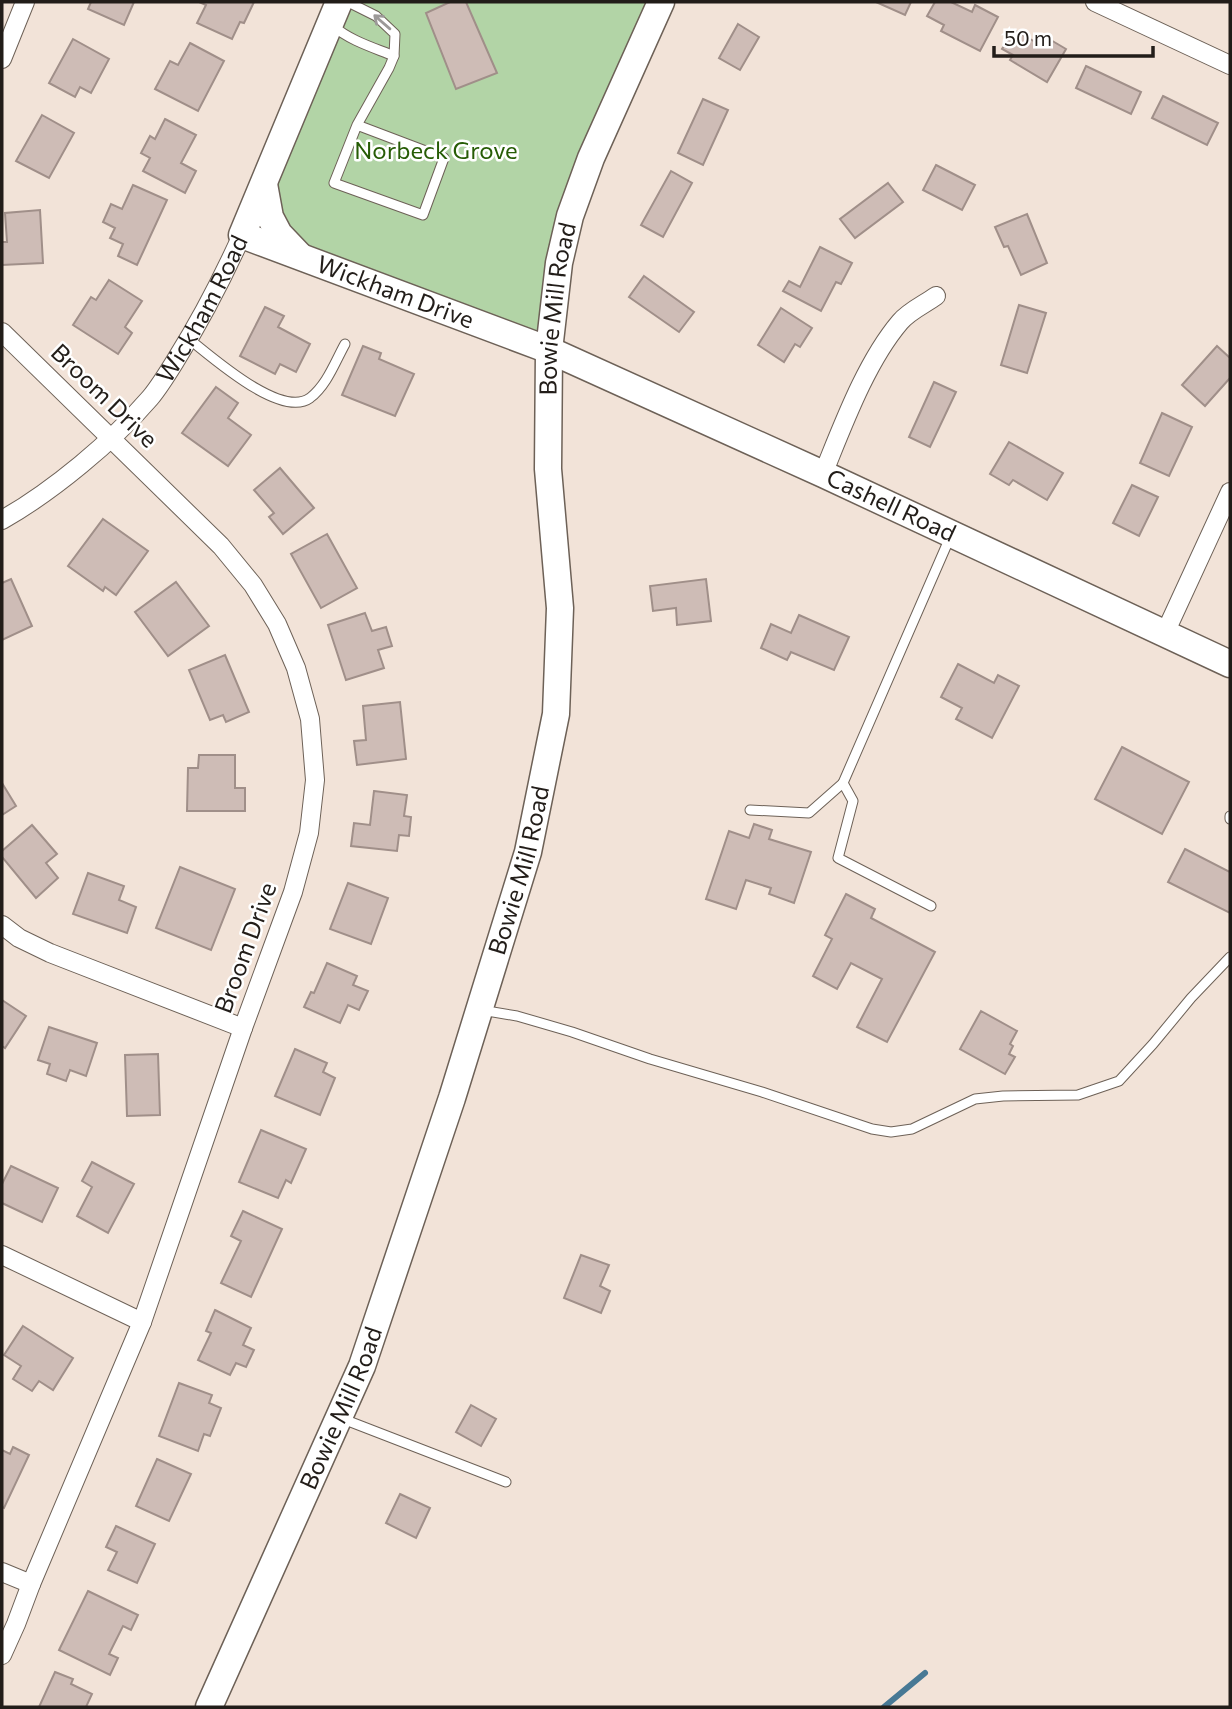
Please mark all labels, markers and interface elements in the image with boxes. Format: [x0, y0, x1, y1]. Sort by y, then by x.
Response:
one-way arrow [373, 14, 391, 30]
scale bar [994, 14, 1153, 58]
text: 50 m [1004, 25, 1052, 50]
park label: Norbeck Grove [354, 135, 518, 164]
street label: Bowie Mill Road [533, 219, 581, 396]
street label: Wickham Road [149, 230, 253, 387]
street label: Wickham Drive [313, 248, 478, 334]
street label: Broom Drive [46, 337, 164, 453]
street label: Cashell Road [822, 462, 961, 547]
street label: Bowie Mill Road [481, 783, 554, 958]
street label: Broom Drive [208, 878, 282, 1017]
street label: Bowie Mill Road [293, 1323, 387, 1493]

